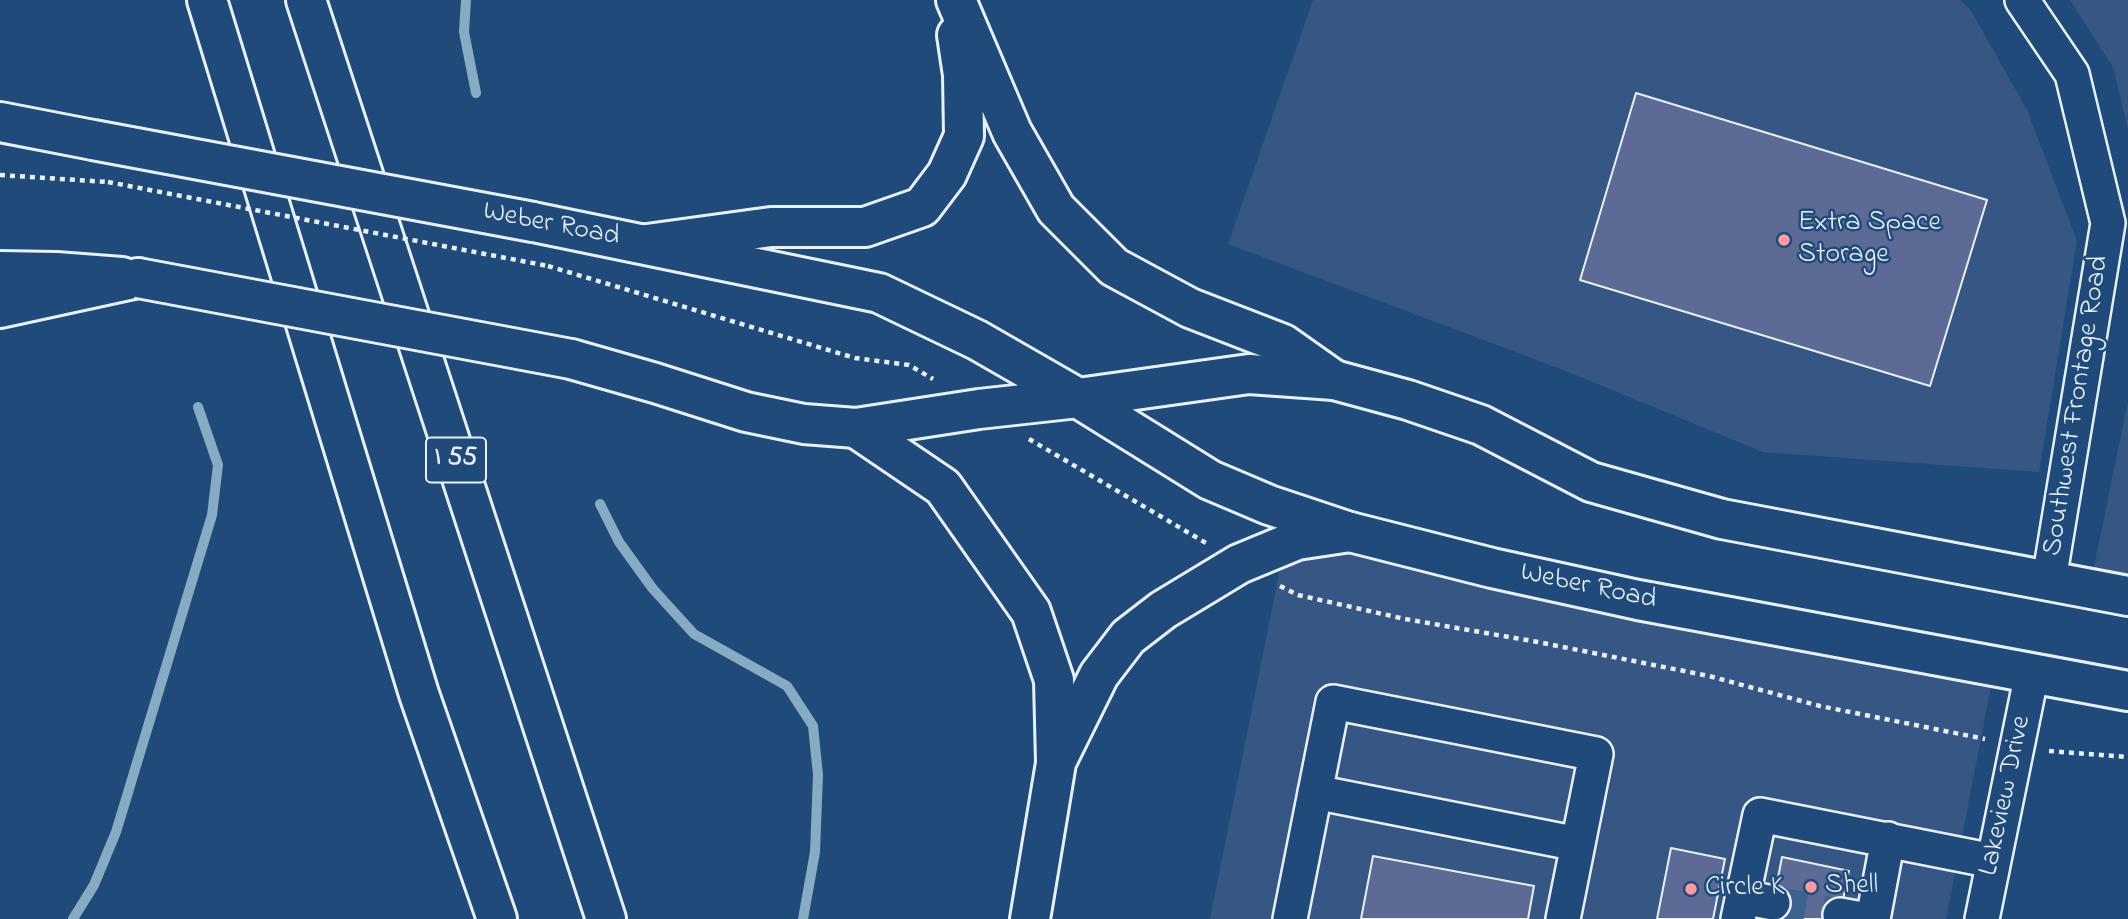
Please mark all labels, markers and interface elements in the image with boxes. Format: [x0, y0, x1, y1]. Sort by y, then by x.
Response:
street label: Weber Road [480, 196, 622, 256]
place label: Extra Space Storage [1798, 207, 1941, 273]
marker: Extra Space Storage [1776, 232, 1792, 248]
street label: Southwest Frontage Road [2038, 254, 2118, 558]
road number: I 55 [426, 437, 486, 482]
street label: Weber Road [1517, 557, 1659, 619]
street label: Lakeview Drive [1974, 713, 2040, 879]
place label: Shell [1825, 870, 1878, 904]
place label: Circle K [1705, 872, 1784, 906]
marker: Shell [1803, 879, 1819, 895]
marker: Circle K [1683, 881, 1699, 897]

